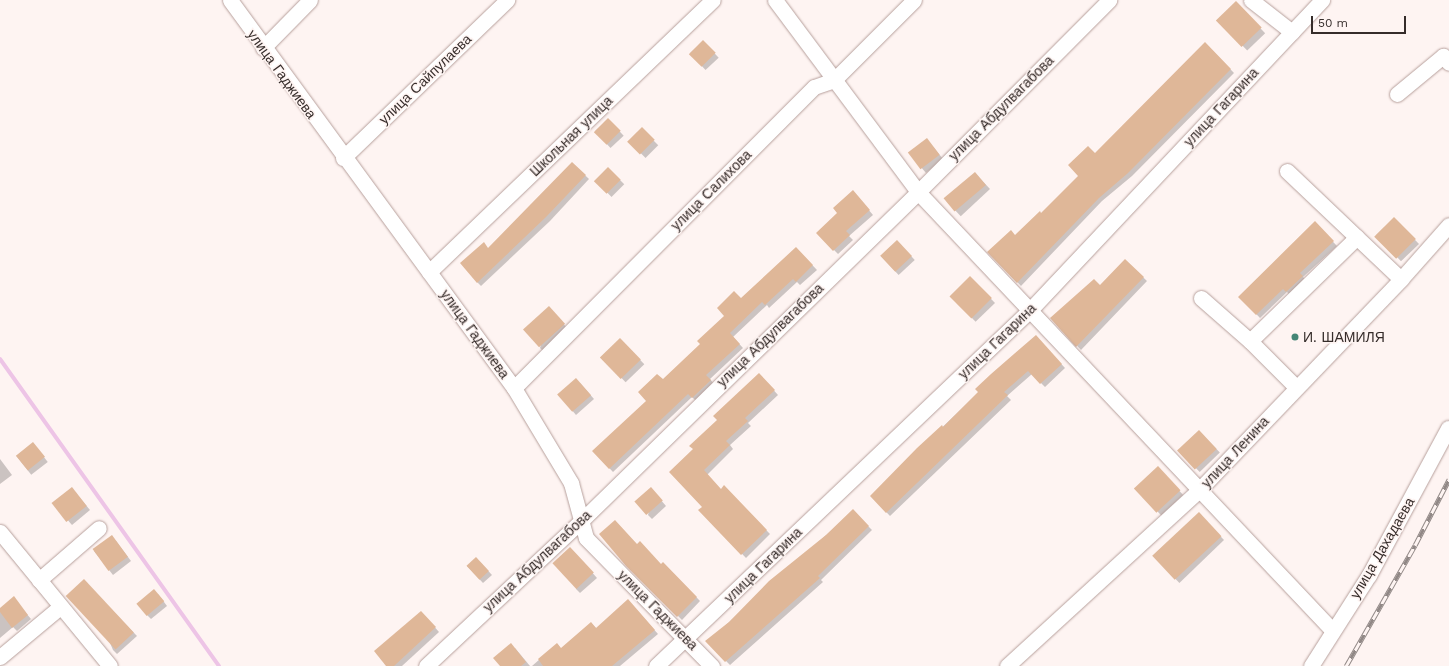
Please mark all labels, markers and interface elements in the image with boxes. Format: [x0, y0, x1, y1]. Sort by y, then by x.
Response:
scale bar [1313, 8, 1408, 34]
text: 50 m [1318, 16, 1348, 30]
street label: улица Гаджиева [244, 26, 320, 122]
street label: улица Сайпулаева [375, 31, 475, 127]
street label: улица Абдулвагабова [945, 52, 1057, 164]
street label: улица Гагарина [1180, 64, 1262, 150]
street label: Школьная улица [526, 92, 616, 180]
street label: улица Салихова [667, 146, 755, 234]
street label: улица Абдулвагабова [713, 280, 827, 390]
street label: улица Гаджиева [437, 286, 513, 382]
street label: улица Гагарина [955, 300, 1039, 382]
place label: И. ШАМИЛЯ [1303, 329, 1385, 345]
marker: И. ШАМИЛЯ [1290, 332, 1300, 342]
street label: улица Ленина [1198, 413, 1272, 491]
street label: улица Дахадаева [1346, 494, 1418, 602]
street label: улица Абдулвагабова [480, 507, 594, 615]
street label: улица Гагарина [721, 524, 805, 606]
street label: улица Гаджиева [615, 567, 701, 653]

